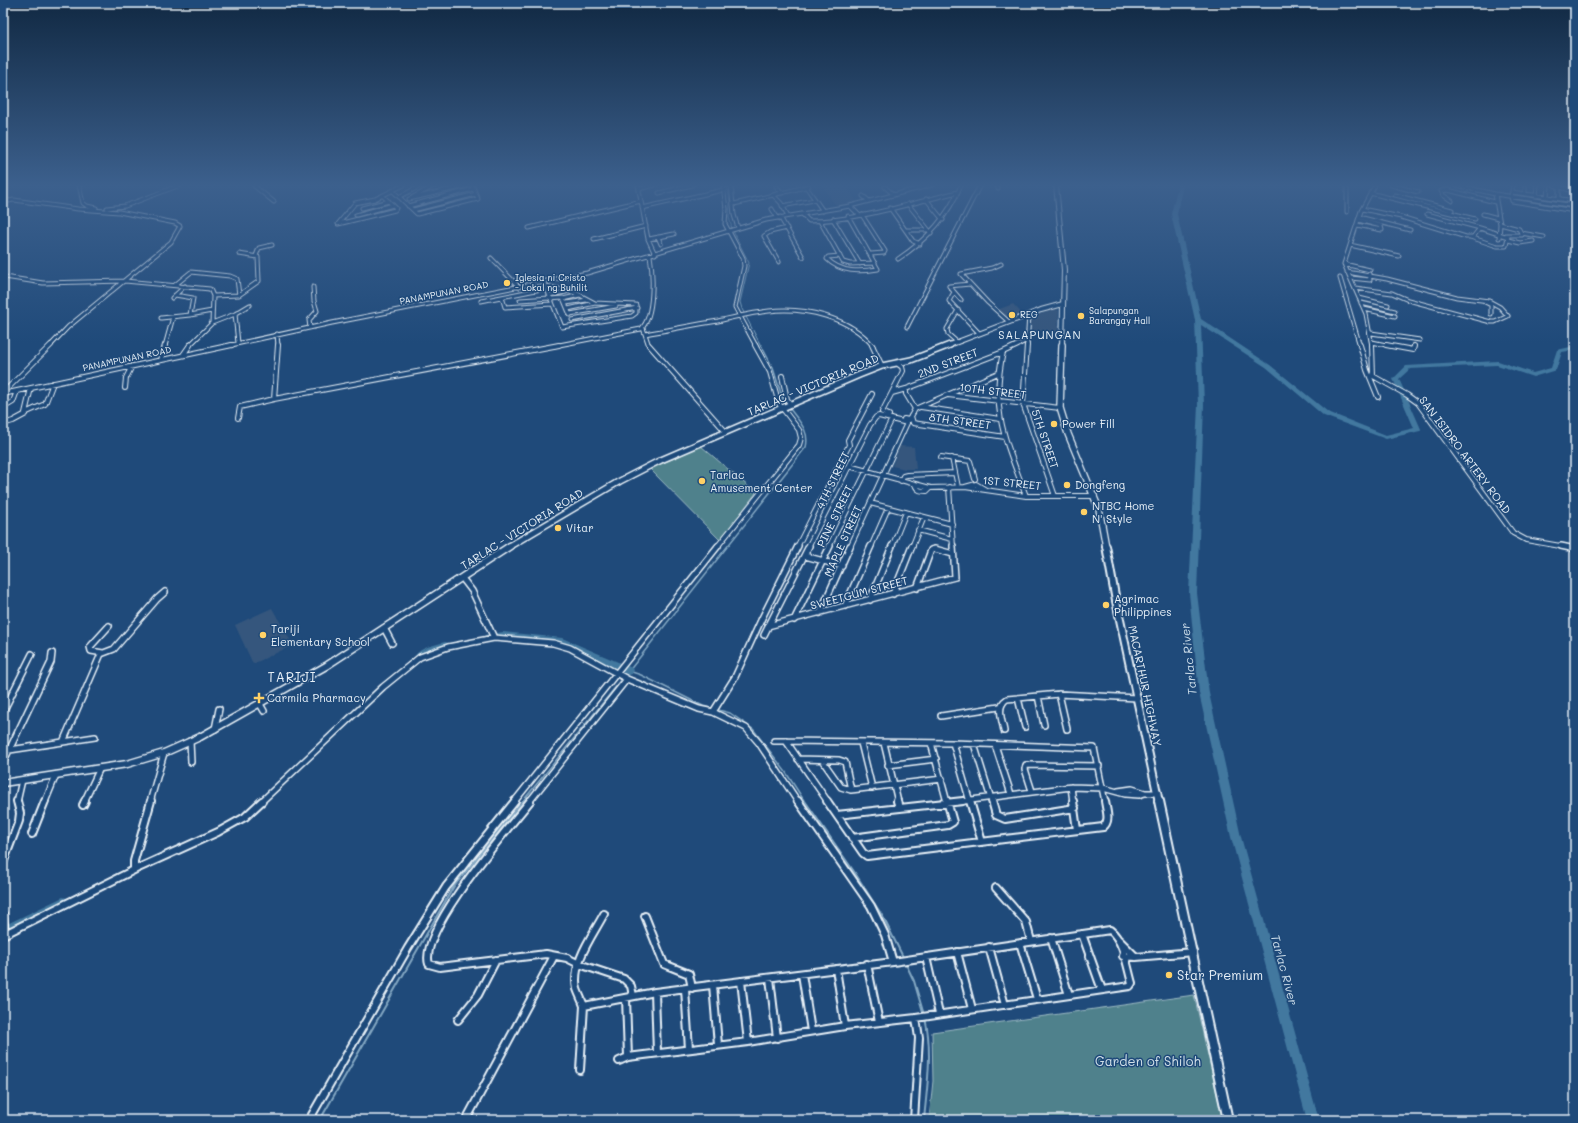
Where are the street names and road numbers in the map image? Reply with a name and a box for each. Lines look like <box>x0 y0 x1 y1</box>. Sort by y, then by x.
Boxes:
street label: PANAMPUNAN ROAD <box>399 278 489 307</box>
street label: PANAMPUNAN ROAD <box>82 344 172 373</box>
street label: 2ND STREET <box>916 344 980 381</box>
street label: TARLAC - VICTORIA ROAD <box>745 350 881 419</box>
street label: 10TH STREET <box>959 379 1027 402</box>
street label: SAN ISIDRO ARTERY ROAD <box>1416 393 1515 517</box>
street label: 5TH STREET <box>1028 407 1063 471</box>
street label: 8TH STREET <box>928 409 992 432</box>
street label: 4TH STREET <box>812 449 853 511</box>
street label: 1ST STREET <box>982 472 1042 493</box>
street label: PINE STREET <box>813 482 856 549</box>
street label: TARLAC - VICTORIA ROAD <box>458 485 586 572</box>
street label: MAPLE STREET <box>820 503 865 579</box>
street label: SWEETGUM STREET <box>808 572 909 613</box>
street label: MACARTHUR HIGHWAY <box>1125 624 1166 748</box>

